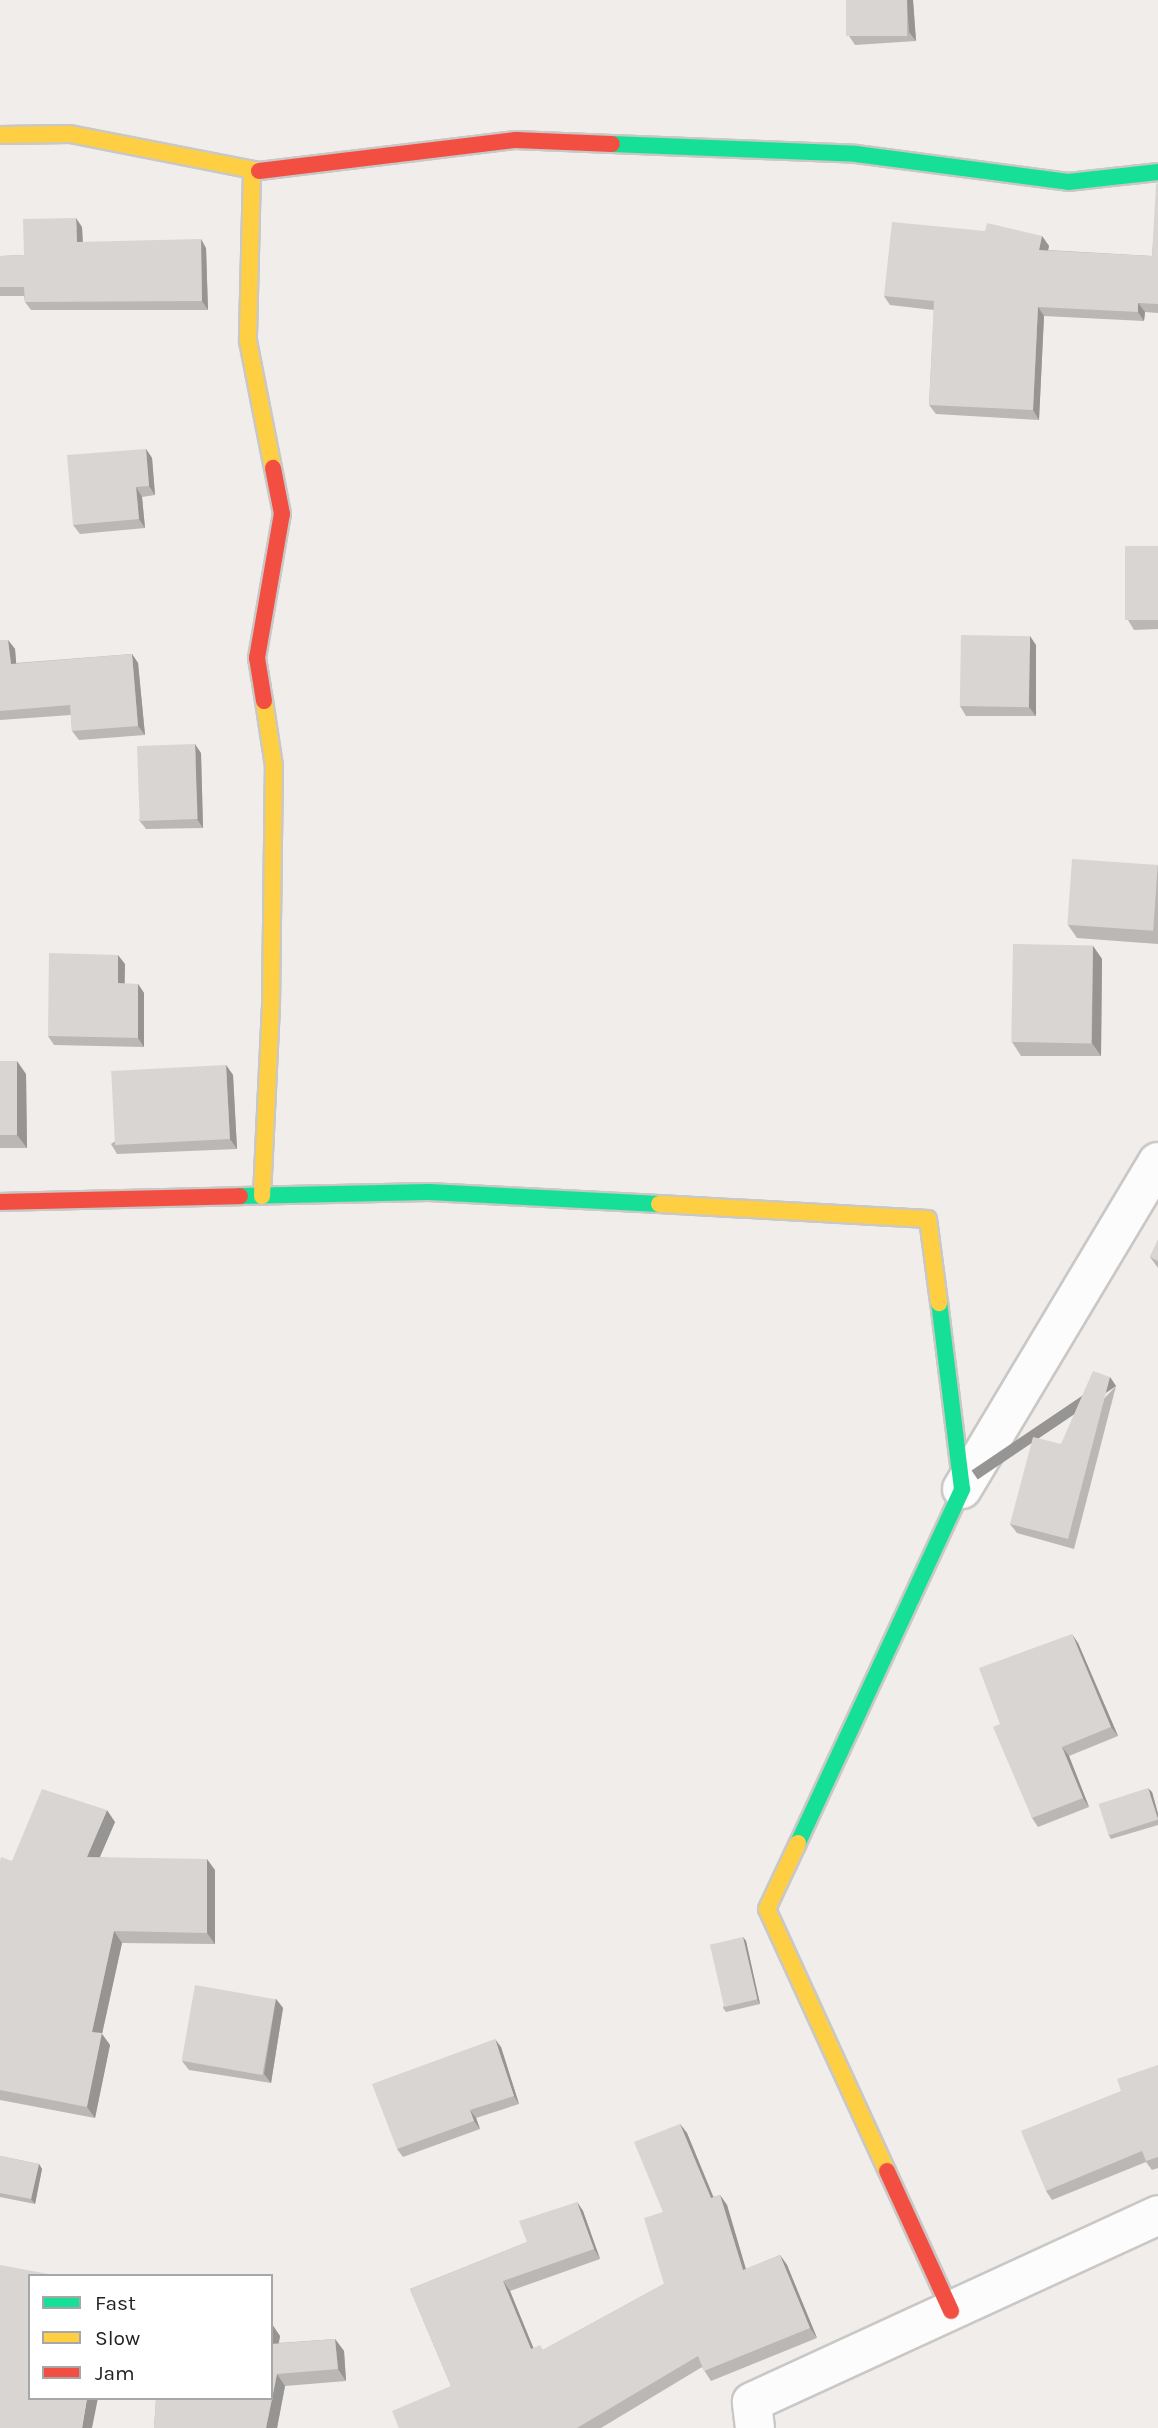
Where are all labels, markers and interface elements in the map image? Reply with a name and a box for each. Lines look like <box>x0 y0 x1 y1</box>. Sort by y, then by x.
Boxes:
legend <box>28 2274 273 2400</box>
text: Fast <box>95 2291 136 2315</box>
text: Slow <box>95 2326 140 2350</box>
text: Jam <box>95 2361 135 2385</box>

